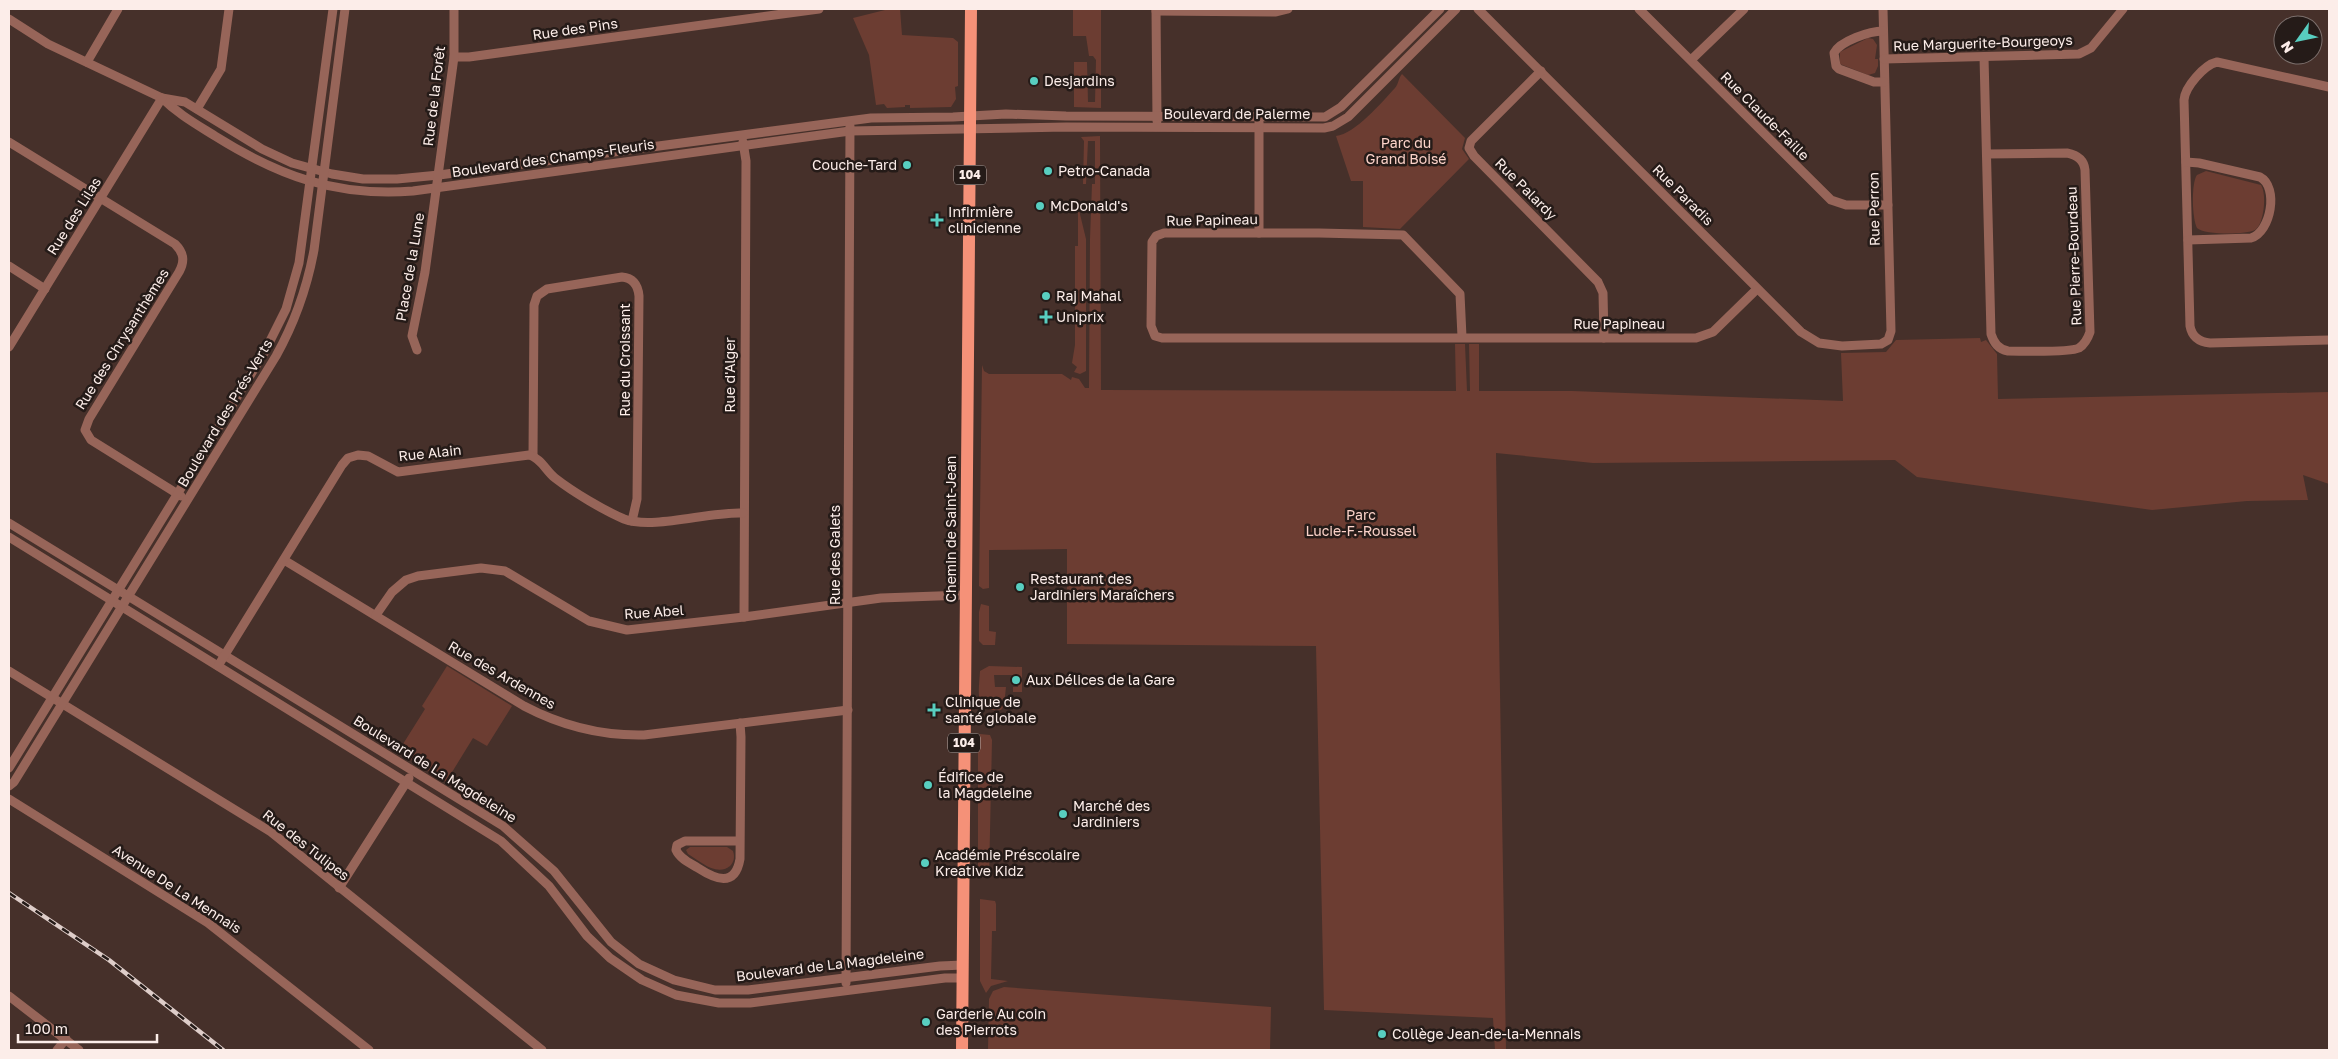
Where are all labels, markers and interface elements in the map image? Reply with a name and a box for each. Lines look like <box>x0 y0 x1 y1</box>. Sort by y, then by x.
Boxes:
street label: Rue des Pins <box>531 14 619 43</box>
north arrow <box>2273 15 2323 65</box>
street label: Rue Marguerite-Bourgeoys <box>1893 31 2073 54</box>
text: N <box>2277 38 2297 56</box>
street label: Rue de la Forêt <box>419 45 448 147</box>
street label: Rue Claude-Faille <box>1717 68 1813 164</box>
place label: Desjardins <box>1044 72 1115 89</box>
marker: Desjardins <box>1028 75 1040 87</box>
street label: Boulevard de Palerme <box>1164 105 1310 122</box>
park label: Parc du Grand Boisé <box>1366 134 1446 167</box>
street label: Boulevard des Champs-Fleuris <box>450 135 655 180</box>
street label: Rue Palardy <box>1492 154 1561 223</box>
place label: Couche-Tard <box>812 156 897 173</box>
marker: Couche-Tard <box>901 159 913 171</box>
street label: Rue Paradis <box>1649 161 1717 229</box>
place label: Petro-Canada <box>1058 162 1150 179</box>
marker: Petro-Canada <box>1042 165 1054 177</box>
road number: 104 <box>954 166 986 184</box>
street label: Rue Perron <box>1864 172 1883 246</box>
street label: Rue des Lilas <box>43 174 104 258</box>
street label: Rue Pierre-Bourdeau <box>2063 186 2084 326</box>
place label: McDonald's <box>1050 197 1128 214</box>
marker: McDonald's <box>1034 200 1046 212</box>
place label: Infirmière clinicienne <box>948 203 1021 236</box>
street label: Rue Papineau <box>1166 210 1258 229</box>
street label: Place de la Lune <box>392 211 427 322</box>
marker: Infirmière clinicienne <box>930 213 944 227</box>
street label: Rue des Chrysanthèmes <box>71 265 172 412</box>
place label: Raj Mahal <box>1056 287 1122 304</box>
marker: Raj Mahal <box>1040 290 1052 302</box>
street label: Rue du Croissant <box>616 303 633 417</box>
place label: Uniprix <box>1056 308 1104 325</box>
marker: Uniprix <box>1040 311 1052 323</box>
street label: Rue Papineau <box>1573 315 1665 332</box>
street label: Boulevard des Prés-Verts <box>174 336 276 490</box>
street label: Rue d'Alger <box>721 337 738 413</box>
street label: Rue Alain <box>398 441 462 464</box>
street label: Chemin de Saint-Jean <box>942 456 959 602</box>
street label: Rue des Galets <box>826 505 843 605</box>
park label: Parc Lucie-F.-Roussel <box>1306 506 1416 539</box>
place label: Restaurant des Jardiniers Maraîchers <box>1030 570 1174 603</box>
marker: Restaurant des Jardiniers Maraîchers <box>1014 581 1026 593</box>
street label: Rue Abel <box>623 601 684 622</box>
street label: Rue des Ardennes <box>446 637 559 712</box>
place label: Aux Délices de la Gare <box>1026 671 1175 688</box>
marker: Aux Délices de la Gare <box>1010 674 1022 686</box>
place label: Clinique de santé globale <box>945 693 1036 726</box>
marker: Clinique de santé globale <box>927 703 941 717</box>
street label: Boulevard de La Magdeleine <box>351 711 520 826</box>
road number: 104 <box>948 734 980 752</box>
place label: Édifice de la Magdeleine <box>938 768 1032 801</box>
marker: Édifice de la Magdeleine <box>922 779 934 791</box>
place label: Marché des Jardiniers <box>1073 797 1150 830</box>
street label: Rue des Tulipes <box>260 806 353 884</box>
marker: Marché des Jardiniers <box>1057 808 1069 820</box>
street label: Avenue De La Mennais <box>110 841 245 937</box>
place label: Académie Préscolaire Kreative Kidz <box>935 846 1080 879</box>
marker: Académie Préscolaire Kreative Kidz <box>919 857 931 869</box>
street label: Boulevard de La Magdeleine <box>735 945 925 984</box>
place label: Garderie Au coin des Pierrots <box>936 1005 1046 1038</box>
scale bar <box>18 1012 156 1044</box>
marker: Garderie Au coin des Pierrots <box>920 1016 932 1028</box>
text: 100 m <box>25 1019 68 1037</box>
place label: Collège Jean-de-la-Mennais <box>1392 1025 1581 1042</box>
marker: Collège Jean-de-la-Mennais <box>1376 1028 1388 1040</box>

